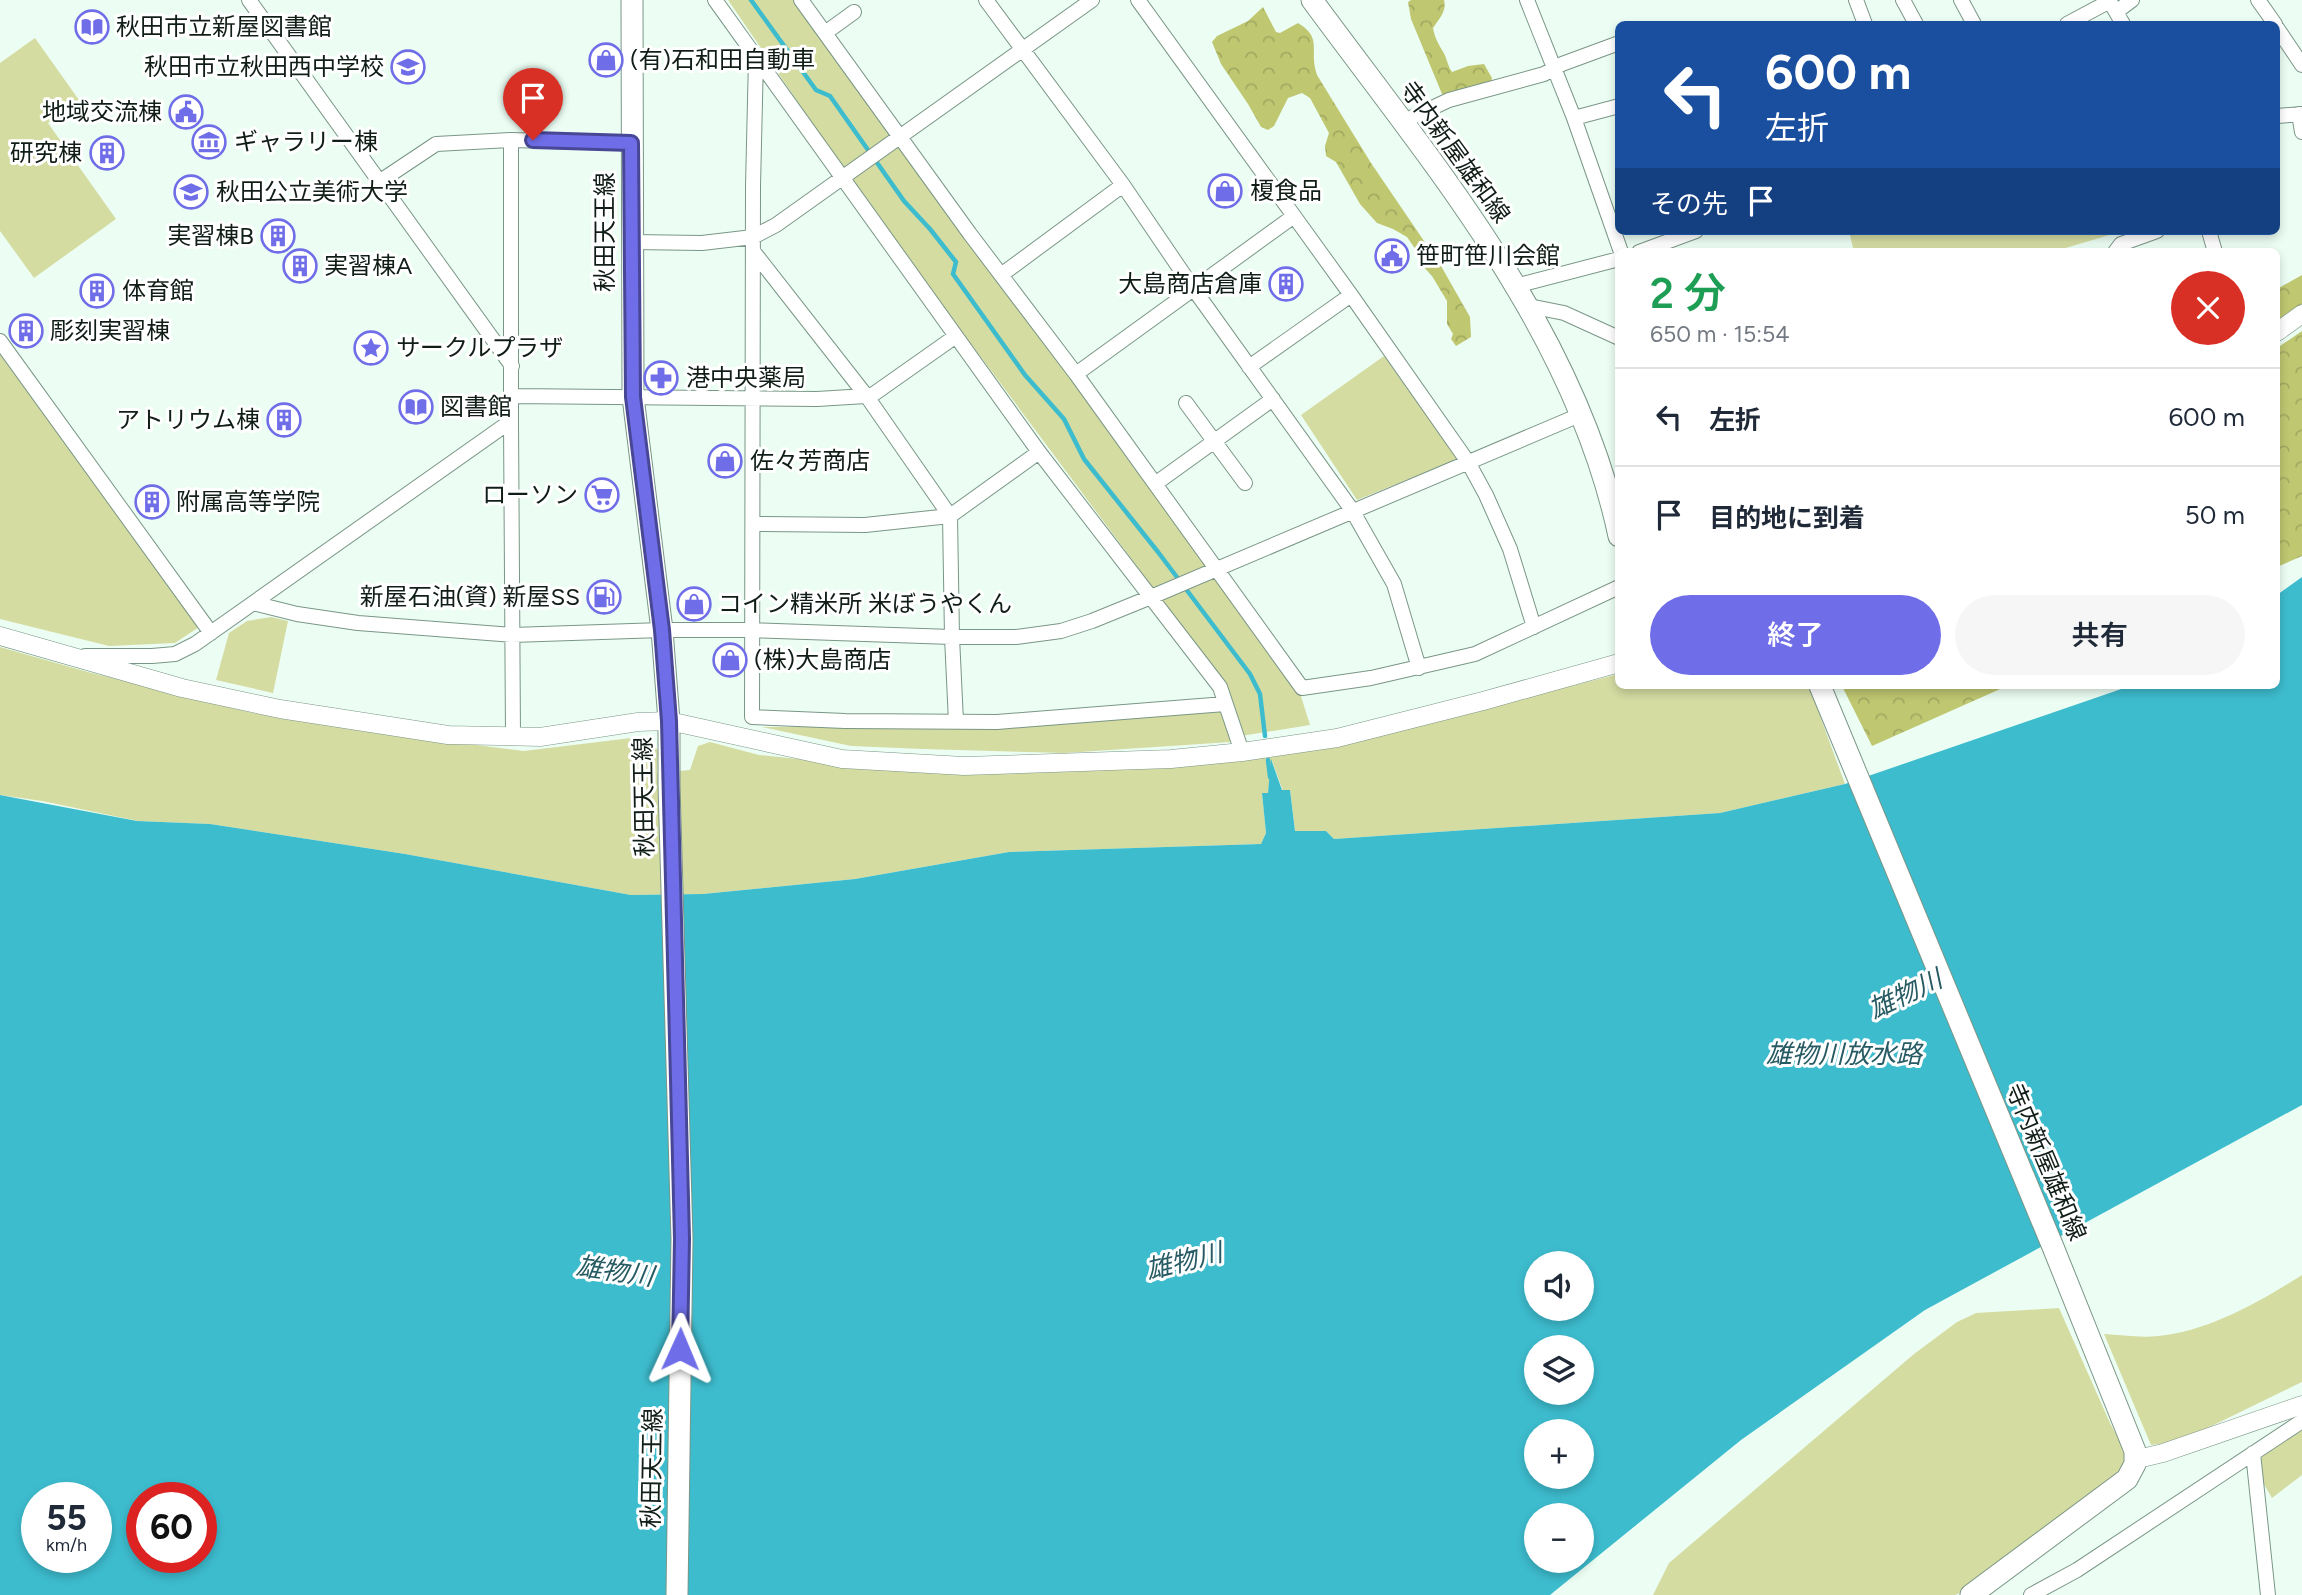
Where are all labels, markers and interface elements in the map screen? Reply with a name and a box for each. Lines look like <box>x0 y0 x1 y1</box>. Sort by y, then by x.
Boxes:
library icon: 秋田市立新屋図書館 <box>73 8 111 46</box>
place label: 秋田市立新屋図書館 <box>116 12 332 41</box>
shop icon: (有)石和田自動車 <box>587 41 625 79</box>
text: 600 m <box>1765 42 1911 101</box>
place label: (有)石和田自動車 <box>630 45 815 74</box>
school or university icon: 秋田市立秋田西中学校 <box>389 48 427 86</box>
icon: left <box>1650 49 1741 140</box>
place label: 秋田市立秋田西中学校 <box>144 52 384 81</box>
pin <box>503 68 563 140</box>
street label: 寺内新屋雄和線 <box>1394 75 1517 228</box>
icon: arrive <box>514 79 552 117</box>
public building icon: 地域交流棟 <box>167 93 205 131</box>
place label: 地域交流棟 <box>42 97 162 126</box>
text: 左折 <box>1765 109 1829 147</box>
museum icon: ギャラリー棟 <box>190 123 228 161</box>
place label: ギャラリー棟 <box>234 127 378 156</box>
building icon: 研究棟 <box>88 134 126 172</box>
place label: 研究棟 <box>10 138 82 167</box>
street label: 秋田天王線 <box>590 172 619 292</box>
shop icon: 榎食品 <box>1206 172 1244 210</box>
school or university icon: 秋田公立美術大学 <box>172 173 210 211</box>
place label: 榎食品 <box>1250 176 1322 205</box>
place label: 秋田公立美術大学 <box>216 177 408 206</box>
icon: arrive <box>1742 182 1780 220</box>
text: その先 <box>1650 188 1728 220</box>
building icon: 実習棟B <box>259 217 297 255</box>
place label: 実習棟B <box>167 221 254 250</box>
public building icon: 笹町笹川会館 <box>1373 237 1411 275</box>
place label: 笹町笹川会館 <box>1416 241 1560 270</box>
building icon: 実習棟A <box>281 247 319 285</box>
place label: 実習棟A <box>324 251 413 280</box>
building icon: 大島商店倉庫 <box>1267 265 1305 303</box>
text: 2 分 <box>1650 268 1726 319</box>
place label: 大島商店倉庫 <box>1118 269 1262 298</box>
button: close <box>2171 271 2245 345</box>
building icon: 体育館 <box>78 272 116 310</box>
place label: 体育館 <box>122 276 194 305</box>
building icon: 彫刻実習棟 <box>7 312 45 350</box>
place label: 彫刻実習棟 <box>50 316 170 345</box>
text: 650 m · 15:54 <box>1650 320 1790 348</box>
place icon: サークルプラザ <box>352 329 390 367</box>
place label: サークルプラザ <box>396 333 563 362</box>
pharmacy icon: 港中央薬局 <box>642 359 680 397</box>
place label: 港中央薬局 <box>686 363 806 392</box>
library icon: 図書館 <box>397 388 435 426</box>
place label: 図書館 <box>440 392 512 421</box>
icon: left <box>1650 398 1688 436</box>
building icon: アトリウム棟 <box>265 401 303 439</box>
text: 600 m <box>2168 401 2245 433</box>
text: 左折 <box>1709 404 1761 436</box>
place label: アトリウム棟 <box>116 405 260 434</box>
shop icon: 佐々芳商店 <box>706 442 744 480</box>
place label: 佐々芳商店 <box>750 446 870 475</box>
supermarket icon: ローソン <box>583 476 621 514</box>
place label: ローソン <box>482 480 578 509</box>
building icon: 附属高等学院 <box>133 483 171 521</box>
place label: 附属高等学院 <box>176 487 320 516</box>
icon: arrive <box>1650 496 1688 534</box>
text: 50 m <box>2185 499 2245 531</box>
text: 目的地に到着 <box>1709 502 1865 534</box>
fuel station icon: 新屋石油(資) 新屋SS <box>585 578 623 616</box>
place label: 新屋石油(資) 新屋SS <box>360 582 580 611</box>
shop icon: コイン精米所 米ぼうやくん <box>675 585 713 623</box>
place label: コイン精米所 米ぼうやくん <box>718 589 1012 618</box>
button: 終了 <box>1650 595 1941 675</box>
button: 共有 <box>1955 595 2245 675</box>
shop icon: (株)大島商店 <box>711 641 749 679</box>
place label: (株)大島商店 <box>754 645 891 674</box>
street label: 秋田天王線 <box>628 737 659 857</box>
water label: 雄物川 <box>1863 961 1950 1025</box>
water label: 雄物川放水路 <box>1766 1038 1924 1070</box>
street label: 寺内新屋雄和線 <box>2000 1079 2093 1245</box>
water label: 雄物川 <box>1142 1235 1229 1286</box>
water label: 雄物川 <box>574 1250 659 1293</box>
map controls <box>1524 1251 1594 1573</box>
button: sound <box>1524 1251 1594 1321</box>
position arrow <box>643 1312 717 1386</box>
button: layers <box>1524 1335 1594 1405</box>
street label: 秋田天王線 <box>636 1408 667 1528</box>
button: + <box>1524 1419 1594 1489</box>
speed limit sign: 60 <box>126 1482 217 1573</box>
text: 55 <box>46 1497 87 1539</box>
button: − <box>1524 1503 1594 1573</box>
text: km/h <box>46 1534 87 1556</box>

